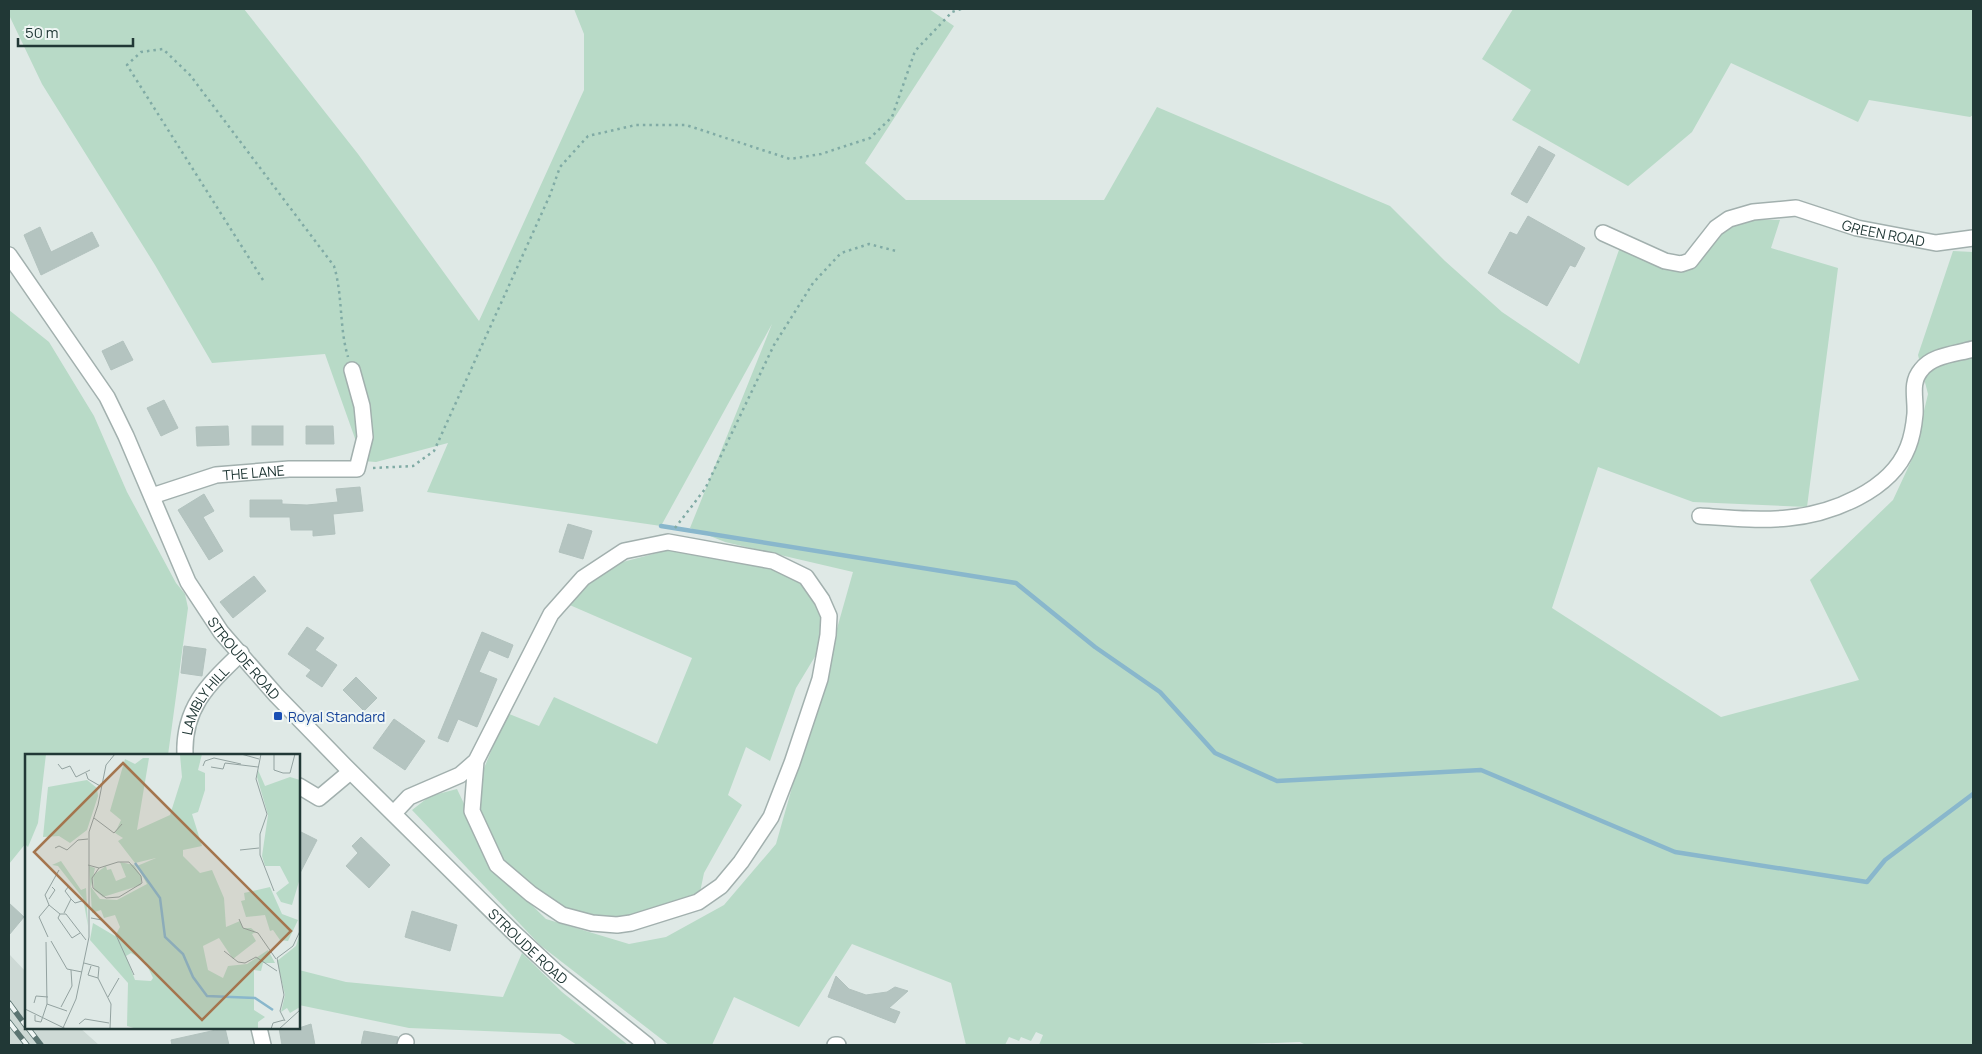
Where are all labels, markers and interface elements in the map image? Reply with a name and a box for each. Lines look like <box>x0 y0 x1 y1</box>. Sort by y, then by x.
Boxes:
scale bar <box>18 15 132 47</box>
text: 50 m <box>25 22 59 43</box>
street label: GREEN ROAD <box>1840 214 1927 250</box>
street label: THE LANE <box>222 460 285 484</box>
street label: STROUDE ROAD <box>204 613 285 703</box>
street label: LAMBLY HILL <box>177 661 232 736</box>
place label: Royal Standard <box>288 707 385 726</box>
marker: Royal Standard <box>272 710 284 722</box>
inset map <box>25 754 300 1029</box>
street label: STROUDE ROAD <box>484 904 572 988</box>

